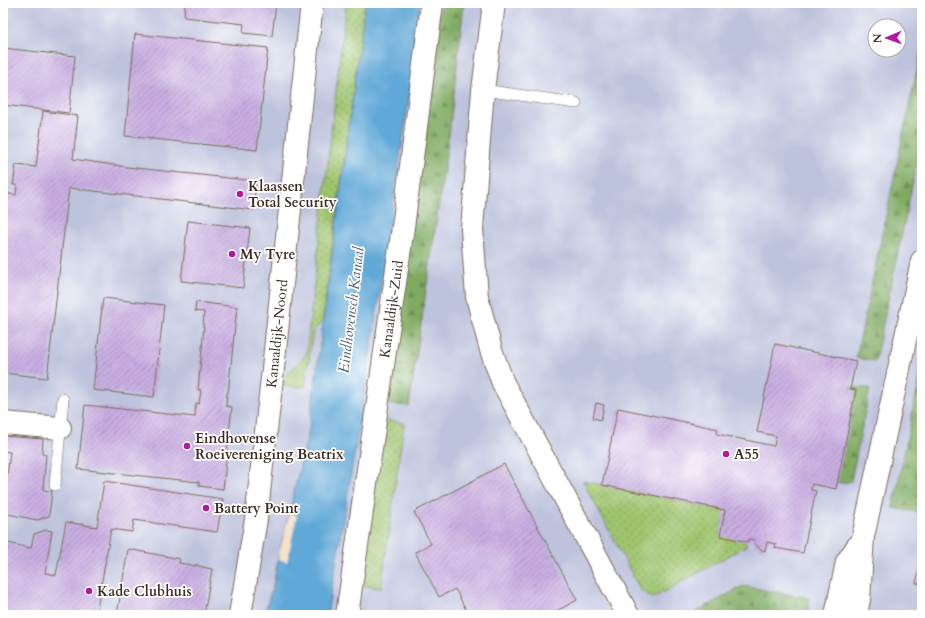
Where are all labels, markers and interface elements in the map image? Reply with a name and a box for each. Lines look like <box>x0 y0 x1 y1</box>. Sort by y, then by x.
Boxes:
north arrow <box>867 18 907 58</box>
text: N <box>870 33 885 43</box>
place label: Klaassen Total Security <box>248 177 337 212</box>
marker: Klaassen Total Security <box>235 189 245 199</box>
place label: My Tyre <box>240 245 295 264</box>
water label: Eindhovensch Kanaal <box>333 245 369 374</box>
marker: My Tyre <box>227 249 237 259</box>
street label: Kanaaldijk-Zuid <box>375 259 408 359</box>
street label: Kanaaldijk-Noord <box>261 278 292 389</box>
place label: Eindhovense Roeivereniging Beatrix <box>195 429 344 464</box>
marker: Eindhovense Roeivereniging Beatrix <box>182 441 192 451</box>
place label: A55 <box>734 445 759 464</box>
marker: A55 <box>721 449 731 459</box>
place label: Battery Point <box>214 499 299 518</box>
marker: Battery Point <box>201 503 211 513</box>
place label: Kade Clubhuis <box>97 582 192 601</box>
marker: Kade Clubhuis <box>84 586 94 596</box>

